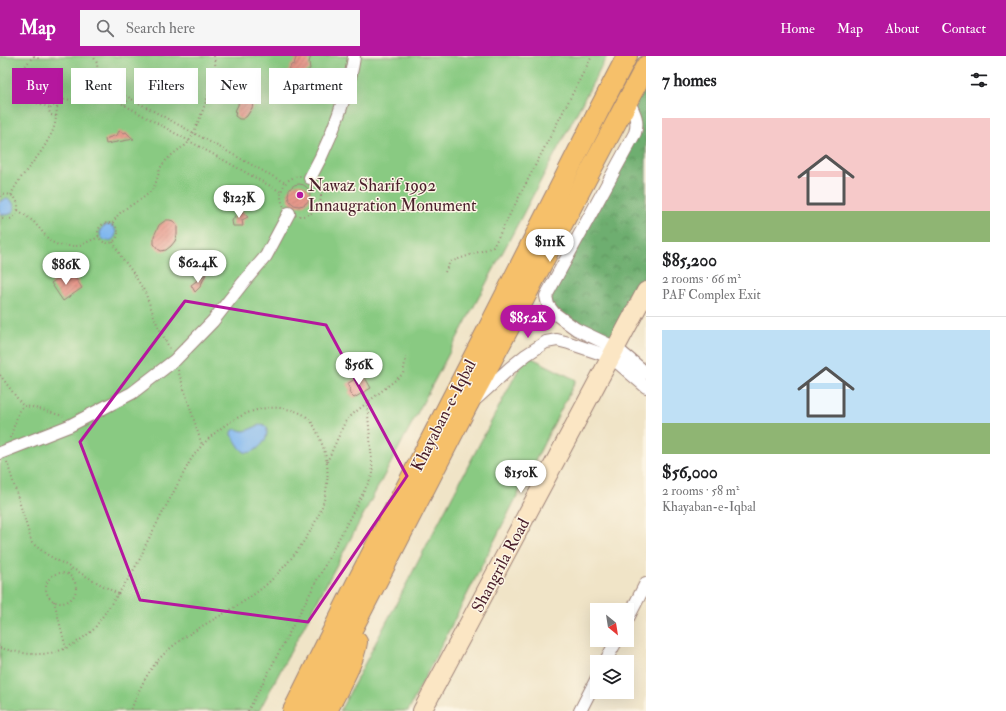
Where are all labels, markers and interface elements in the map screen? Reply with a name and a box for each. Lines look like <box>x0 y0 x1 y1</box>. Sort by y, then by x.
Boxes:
search box <box>80 10 360 46</box>
text: Map <box>20 16 56 40</box>
icon: search <box>94 17 116 39</box>
text: Search here <box>126 19 195 38</box>
text: Home <box>780 20 815 37</box>
text: Map <box>837 20 863 37</box>
text: About <box>885 20 919 37</box>
text: Contact <box>941 20 986 37</box>
chip: Buy <box>12 68 63 104</box>
chip: Rent <box>71 68 126 104</box>
chip: Filters <box>134 68 198 104</box>
chip: New <box>206 68 261 104</box>
chip: Apartment <box>269 68 357 104</box>
icon: filters <box>968 69 990 91</box>
text: 7 homes <box>662 70 717 91</box>
icon: home <box>790 144 862 216</box>
place label: Nawaz Sharif 1992 Innaugration Monument <box>308 175 477 216</box>
pin: $123K <box>211 185 267 219</box>
text: $123K <box>223 190 255 206</box>
marker: Nawaz Sharif 1992 Innaugration Monument <box>295 190 305 200</box>
pin: $111K <box>522 229 578 263</box>
text: $111K <box>535 234 565 250</box>
pin: $62.4K <box>165 250 231 284</box>
text: $85,200 <box>662 250 717 271</box>
pin: $86K <box>42 252 90 286</box>
text: $62.4K <box>178 255 218 271</box>
text: $86K <box>51 257 81 273</box>
text: 2 rooms · 66 m² <box>662 271 741 287</box>
text: PAF Complex Exit <box>662 287 761 303</box>
pin: $85.2K <box>495 305 561 339</box>
text: $85.2K <box>509 310 547 326</box>
pin: $56K <box>335 352 383 386</box>
street label: Khayaban-e-Iqbal <box>406 355 482 475</box>
icon: home <box>790 356 862 428</box>
text: $56K <box>345 357 373 373</box>
pin: $150K <box>493 460 549 494</box>
text: $56,000 <box>662 462 718 483</box>
text: $150K <box>504 465 538 481</box>
text: 2 rooms · 58 m² <box>662 483 740 499</box>
text: Khayaban-e-Iqbal <box>662 499 756 515</box>
street label: Shangrila Road <box>467 514 534 616</box>
north arrow <box>590 603 634 647</box>
map controls <box>590 603 634 699</box>
button: layers <box>590 655 634 699</box>

